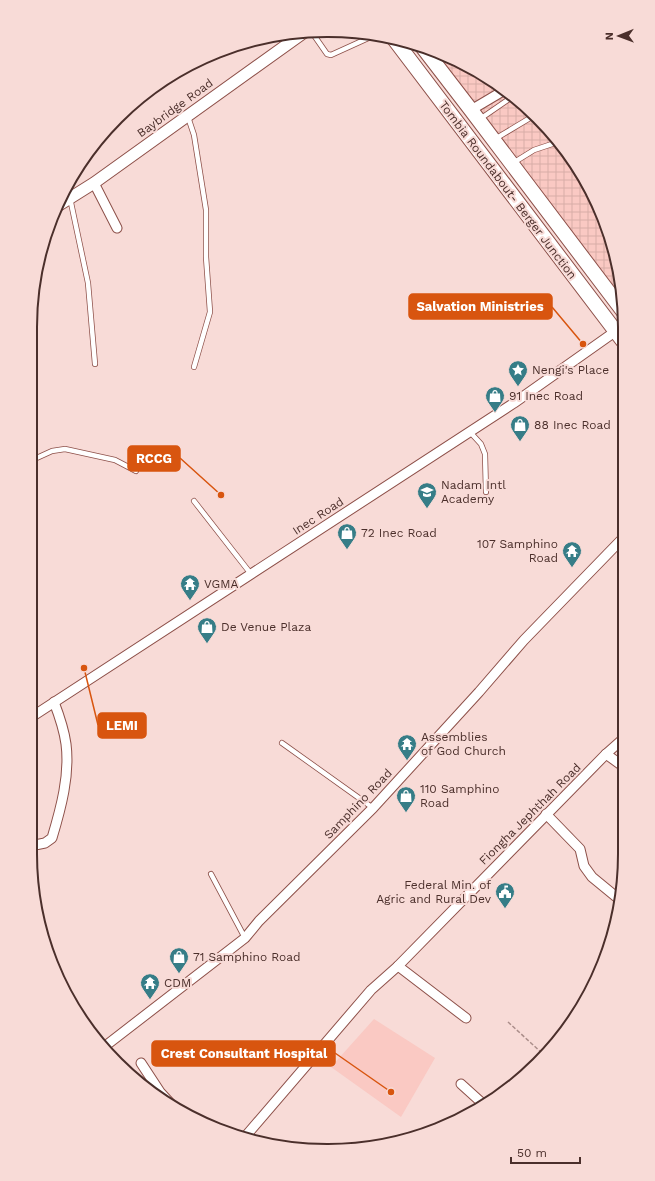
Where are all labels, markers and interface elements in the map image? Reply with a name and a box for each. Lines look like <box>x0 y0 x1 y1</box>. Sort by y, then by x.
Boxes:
north arrow <box>599 16 639 56</box>
text: N <box>603 32 616 40</box>
street label: Baybridge Road <box>134 76 216 140</box>
street label: Tombia Roundabout- Berger Junction <box>436 98 580 282</box>
callout: Salvation Ministries <box>409 294 552 319</box>
text: Salvation Ministries <box>416 299 544 314</box>
place icon: Nengi's Place <box>507 359 529 387</box>
place label: Nengi's Place <box>532 363 609 377</box>
shop icon: 91 Inec Road <box>484 385 506 413</box>
place label: 91 Inec Road <box>509 389 583 403</box>
shop icon: 88 Inec Road <box>509 414 531 442</box>
place label: 88 Inec Road <box>534 418 611 432</box>
callout: RCCG <box>128 446 180 471</box>
text: RCCG <box>136 451 172 466</box>
place label: Nadam Intl Academy <box>441 478 506 506</box>
school or university icon: Nadam Intl Academy <box>416 481 438 509</box>
street label: Inec Road <box>290 494 346 538</box>
shop icon: 72 Inec Road <box>336 522 358 550</box>
place label: 72 Inec Road <box>361 526 437 540</box>
place label: 107 Samphino Road <box>477 537 558 565</box>
temple icon: 107 Samphino Road <box>561 540 583 568</box>
temple icon: VGMA <box>179 573 201 601</box>
place label: VGMA <box>204 577 239 591</box>
shop icon: De Venue Plaza <box>196 616 218 644</box>
place label: De Venue Plaza <box>221 620 311 634</box>
callout: LEMI <box>98 713 146 738</box>
text: LEMI <box>106 718 138 733</box>
place label: Assemblies of God Church <box>421 730 506 758</box>
temple icon: Assemblies of God Church <box>396 733 418 761</box>
street label: Fiongha Jephthah Road <box>476 760 584 868</box>
street label: Samphino Road <box>321 766 395 842</box>
place label: 110 Samphino Road <box>420 782 500 810</box>
shop icon: 110 Samphino Road <box>395 785 417 813</box>
place label: Federal Min. of Agric and Rural Dev <box>376 878 492 906</box>
public building icon: Federal Min. of Agric and Rural Dev <box>494 881 516 909</box>
shop icon: 71 Samphino Road <box>168 946 190 974</box>
place label: 71 Samphino Road <box>193 950 300 964</box>
temple icon: CDM <box>139 972 161 1000</box>
place label: CDM <box>164 976 191 990</box>
callout: Crest Consultant Hospital <box>152 1041 335 1066</box>
text: Crest Consultant Hospital <box>161 1046 328 1061</box>
scale bar <box>511 1139 580 1165</box>
text: 50 m <box>517 1146 547 1160</box>

